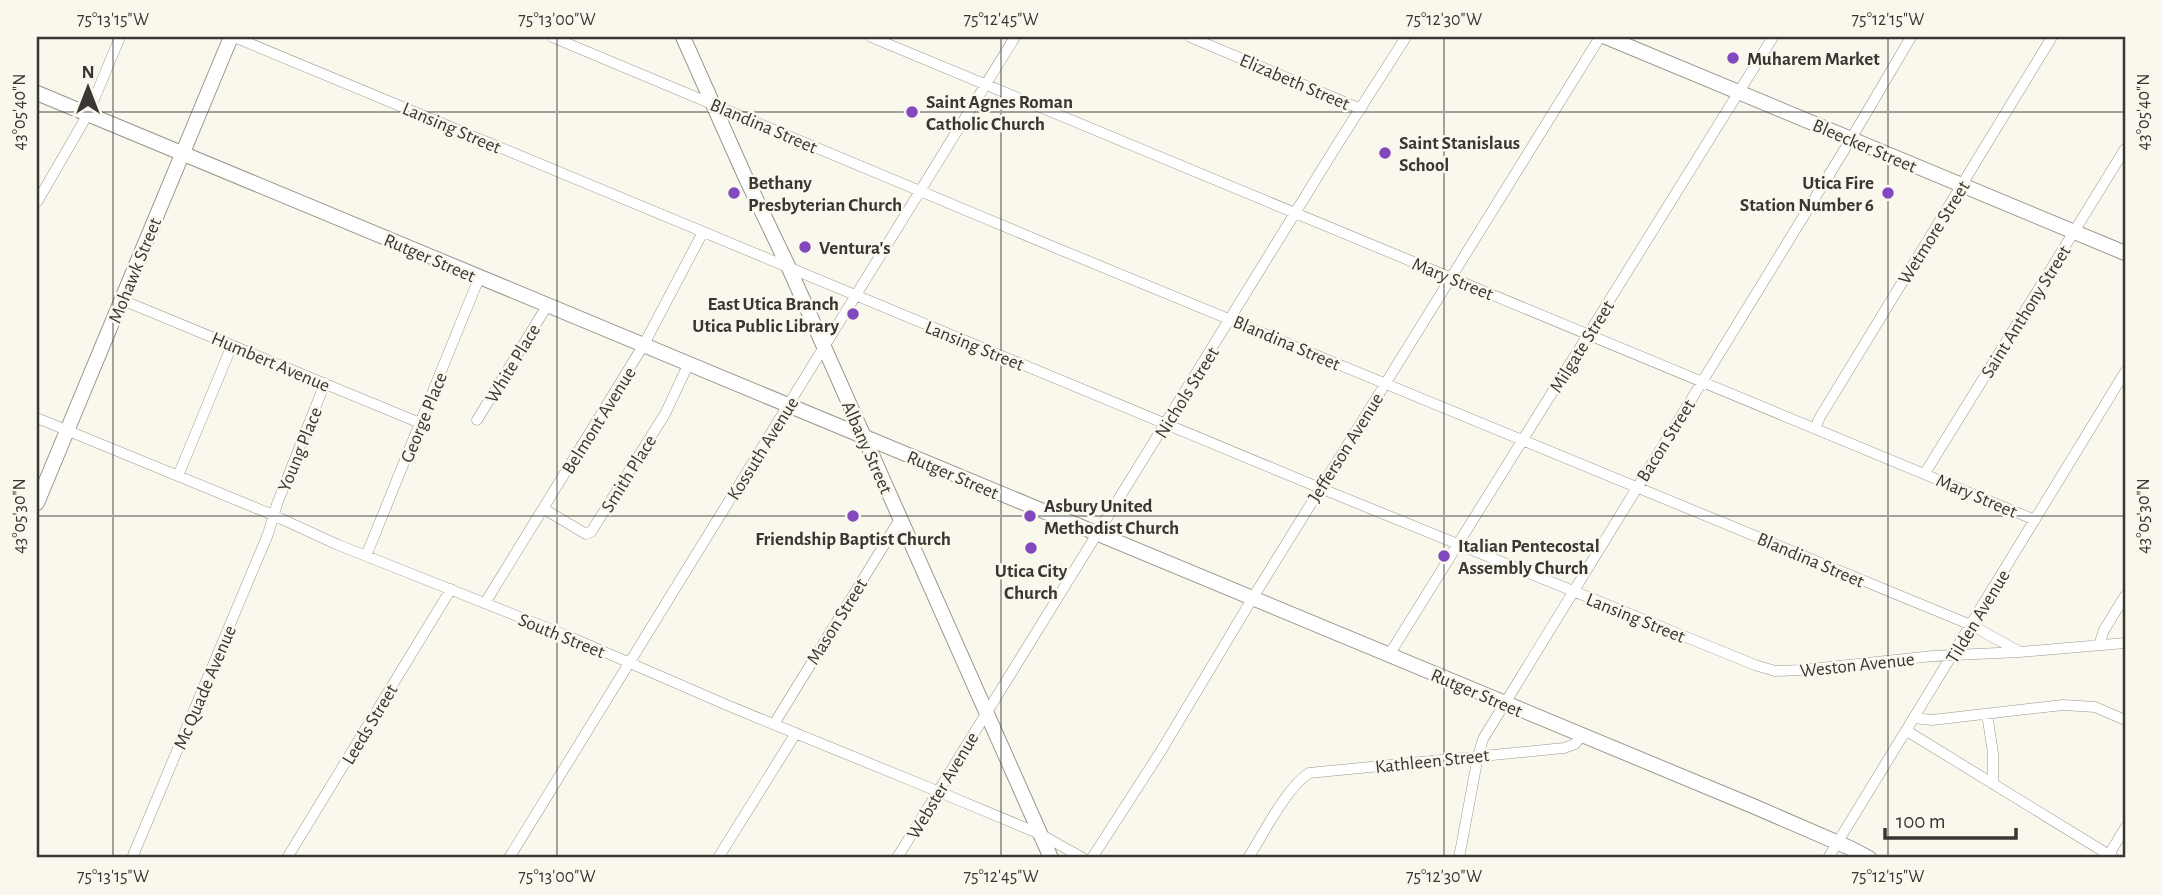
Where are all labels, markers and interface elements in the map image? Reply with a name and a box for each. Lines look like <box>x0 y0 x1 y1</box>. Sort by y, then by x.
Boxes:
text: 75°13'15"W <box>77 11 149 29</box>
text: 75°13'00"W <box>518 11 596 29</box>
text: 75°12'45"W <box>963 11 1039 29</box>
text: 75°12'30"W <box>1406 11 1482 29</box>
text: 75°12'15"W <box>1852 11 1924 29</box>
marker: Muharem Market <box>1725 50 1741 66</box>
place label: Muharem Market <box>1747 50 1880 69</box>
street label: Elizabeth Street <box>1237 51 1352 114</box>
north arrow <box>52 52 122 122</box>
text: N <box>81 63 95 82</box>
text: 43°05'40"N <box>11 74 29 150</box>
text: 43°05'40"N <box>2135 74 2153 150</box>
place label: Saint Agnes Roman Catholic Church <box>926 93 1073 134</box>
street label: Blandina Street <box>707 95 820 157</box>
street label: Lansing Street <box>399 99 503 158</box>
marker: Saint Agnes Roman Catholic Church <box>904 104 920 120</box>
street label: Bleecker Street <box>1810 116 1919 177</box>
place label: Saint Stanislaus School <box>1399 134 1520 175</box>
marker: Saint Stanislaus School <box>1377 145 1393 161</box>
place label: Bethany Presbyterian Church <box>748 174 902 215</box>
place label: Utica Fire Station Number 6 <box>1740 174 1874 215</box>
street label: Wetmore Street <box>1895 178 1974 288</box>
marker: Bethany Presbyterian Church <box>726 185 742 201</box>
marker: Utica Fire Station Number 6 <box>1880 185 1896 201</box>
street label: Mohawk Street <box>106 215 165 326</box>
street label: Rutger Street <box>381 231 478 286</box>
marker: Ventura's <box>797 239 813 255</box>
place label: Ventura's <box>819 239 891 258</box>
street label: Saint Anthony Street <box>1978 242 2075 381</box>
street label: Mary Street <box>1409 255 1496 304</box>
place label: East Utica Branch Utica Public Library <box>692 295 839 336</box>
street label: Milgate Street <box>1547 297 1618 396</box>
marker: East Utica Branch Utica Public Library <box>845 306 861 322</box>
street label: Blandina Street <box>1230 312 1343 374</box>
street label: Lansing Street <box>922 318 1027 375</box>
street label: White Place <box>482 321 544 407</box>
street label: Humbert Avenue <box>208 329 332 396</box>
street label: Nichols Street <box>1152 344 1223 442</box>
street label: Belmont Avenue <box>559 364 640 478</box>
street label: George Place <box>398 370 451 465</box>
street label: Jefferson Avenue <box>1305 390 1387 506</box>
street label: Kossuth Avenue <box>724 394 802 504</box>
street label: Bacon Street <box>1634 396 1699 485</box>
street label: Albany Street <box>838 398 896 497</box>
street label: Young Place <box>275 405 326 494</box>
street label: Smith Place <box>598 432 660 516</box>
street label: Rutger Street <box>904 448 1001 503</box>
street label: Mary Street <box>1933 471 2020 522</box>
text: 43°05'30"N <box>11 478 29 554</box>
text: 43°05'30"N <box>2135 478 2153 554</box>
place label: Asbury United Methodist Church <box>1044 497 1179 538</box>
marker: Friendship Baptist Church <box>845 508 861 524</box>
marker: Asbury United Methodist Church <box>1022 508 1038 524</box>
street label: Blandina Street <box>1754 529 1867 591</box>
place label: Friendship Baptist Church <box>755 530 951 549</box>
place label: Italian Pentecostal Assembly Church <box>1458 537 1600 578</box>
marker: Utica City Church <box>1023 540 1039 556</box>
marker: Italian Pentecostal Assembly Church <box>1436 548 1452 564</box>
place label: Utica City Church <box>995 562 1068 603</box>
street label: Tilden Avenue <box>1943 567 2014 667</box>
street label: Mason Street <box>803 575 871 668</box>
street label: Lansing Street <box>1583 590 1688 647</box>
street label: South Street <box>515 610 607 662</box>
street label: Mc Quade Avenue <box>171 623 240 752</box>
street label: Weston Avenue <box>1799 650 1915 681</box>
street label: Rutger Street <box>1428 666 1525 721</box>
street label: Leeds Street <box>339 681 402 768</box>
street label: Webster Avenue <box>904 729 983 842</box>
street label: Kathleen Street <box>1374 746 1490 777</box>
scale bar <box>1885 797 2017 841</box>
text: 100 m <box>1896 811 1946 832</box>
text: 75°13'15"W <box>77 868 149 886</box>
text: 75°13'00"W <box>518 868 596 886</box>
text: 75°12'45"W <box>963 868 1039 886</box>
text: 75°12'30"W <box>1406 868 1482 886</box>
text: 75°12'15"W <box>1852 868 1924 886</box>

